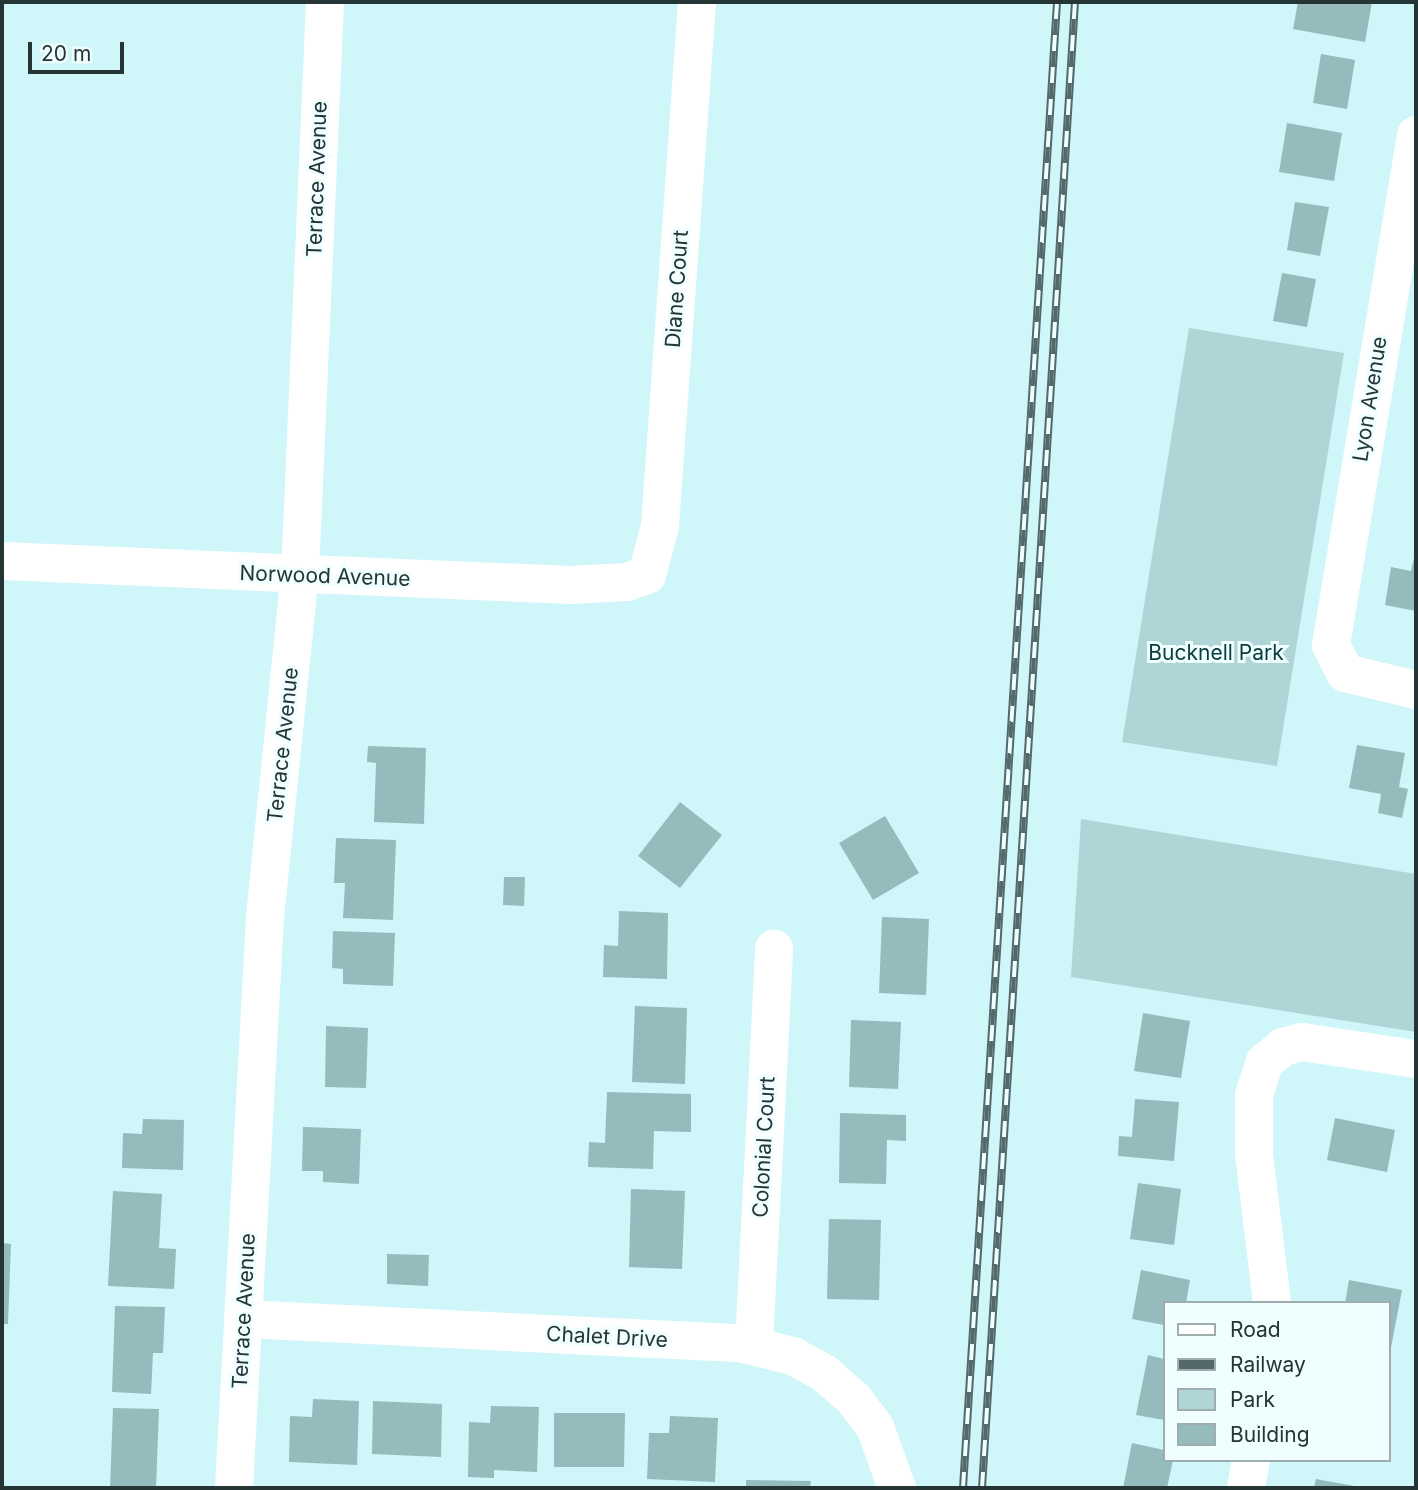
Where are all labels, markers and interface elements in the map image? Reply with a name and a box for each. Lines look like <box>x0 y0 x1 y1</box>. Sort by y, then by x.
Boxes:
scale bar <box>32 28 128 72</box>
text: 20 m <box>41 41 91 66</box>
street label: Terrace Avenue <box>302 101 332 257</box>
street label: Diane Court <box>660 229 694 349</box>
street label: Lyon Avenue <box>1348 335 1392 463</box>
street label: Norwood Avenue <box>239 560 411 592</box>
park label: Bucknell Park <box>1148 640 1284 666</box>
street label: Terrace Avenue <box>262 666 304 824</box>
street label: Colonial Court <box>748 1076 780 1218</box>
street label: Terrace Avenue <box>227 1232 261 1390</box>
legend <box>1162 1301 1390 1462</box>
text: Road <box>1230 1317 1281 1342</box>
street label: Chalet Drive <box>546 1321 668 1353</box>
text: Railway <box>1230 1352 1306 1377</box>
text: Park <box>1230 1387 1275 1412</box>
text: Building <box>1230 1422 1310 1447</box>

